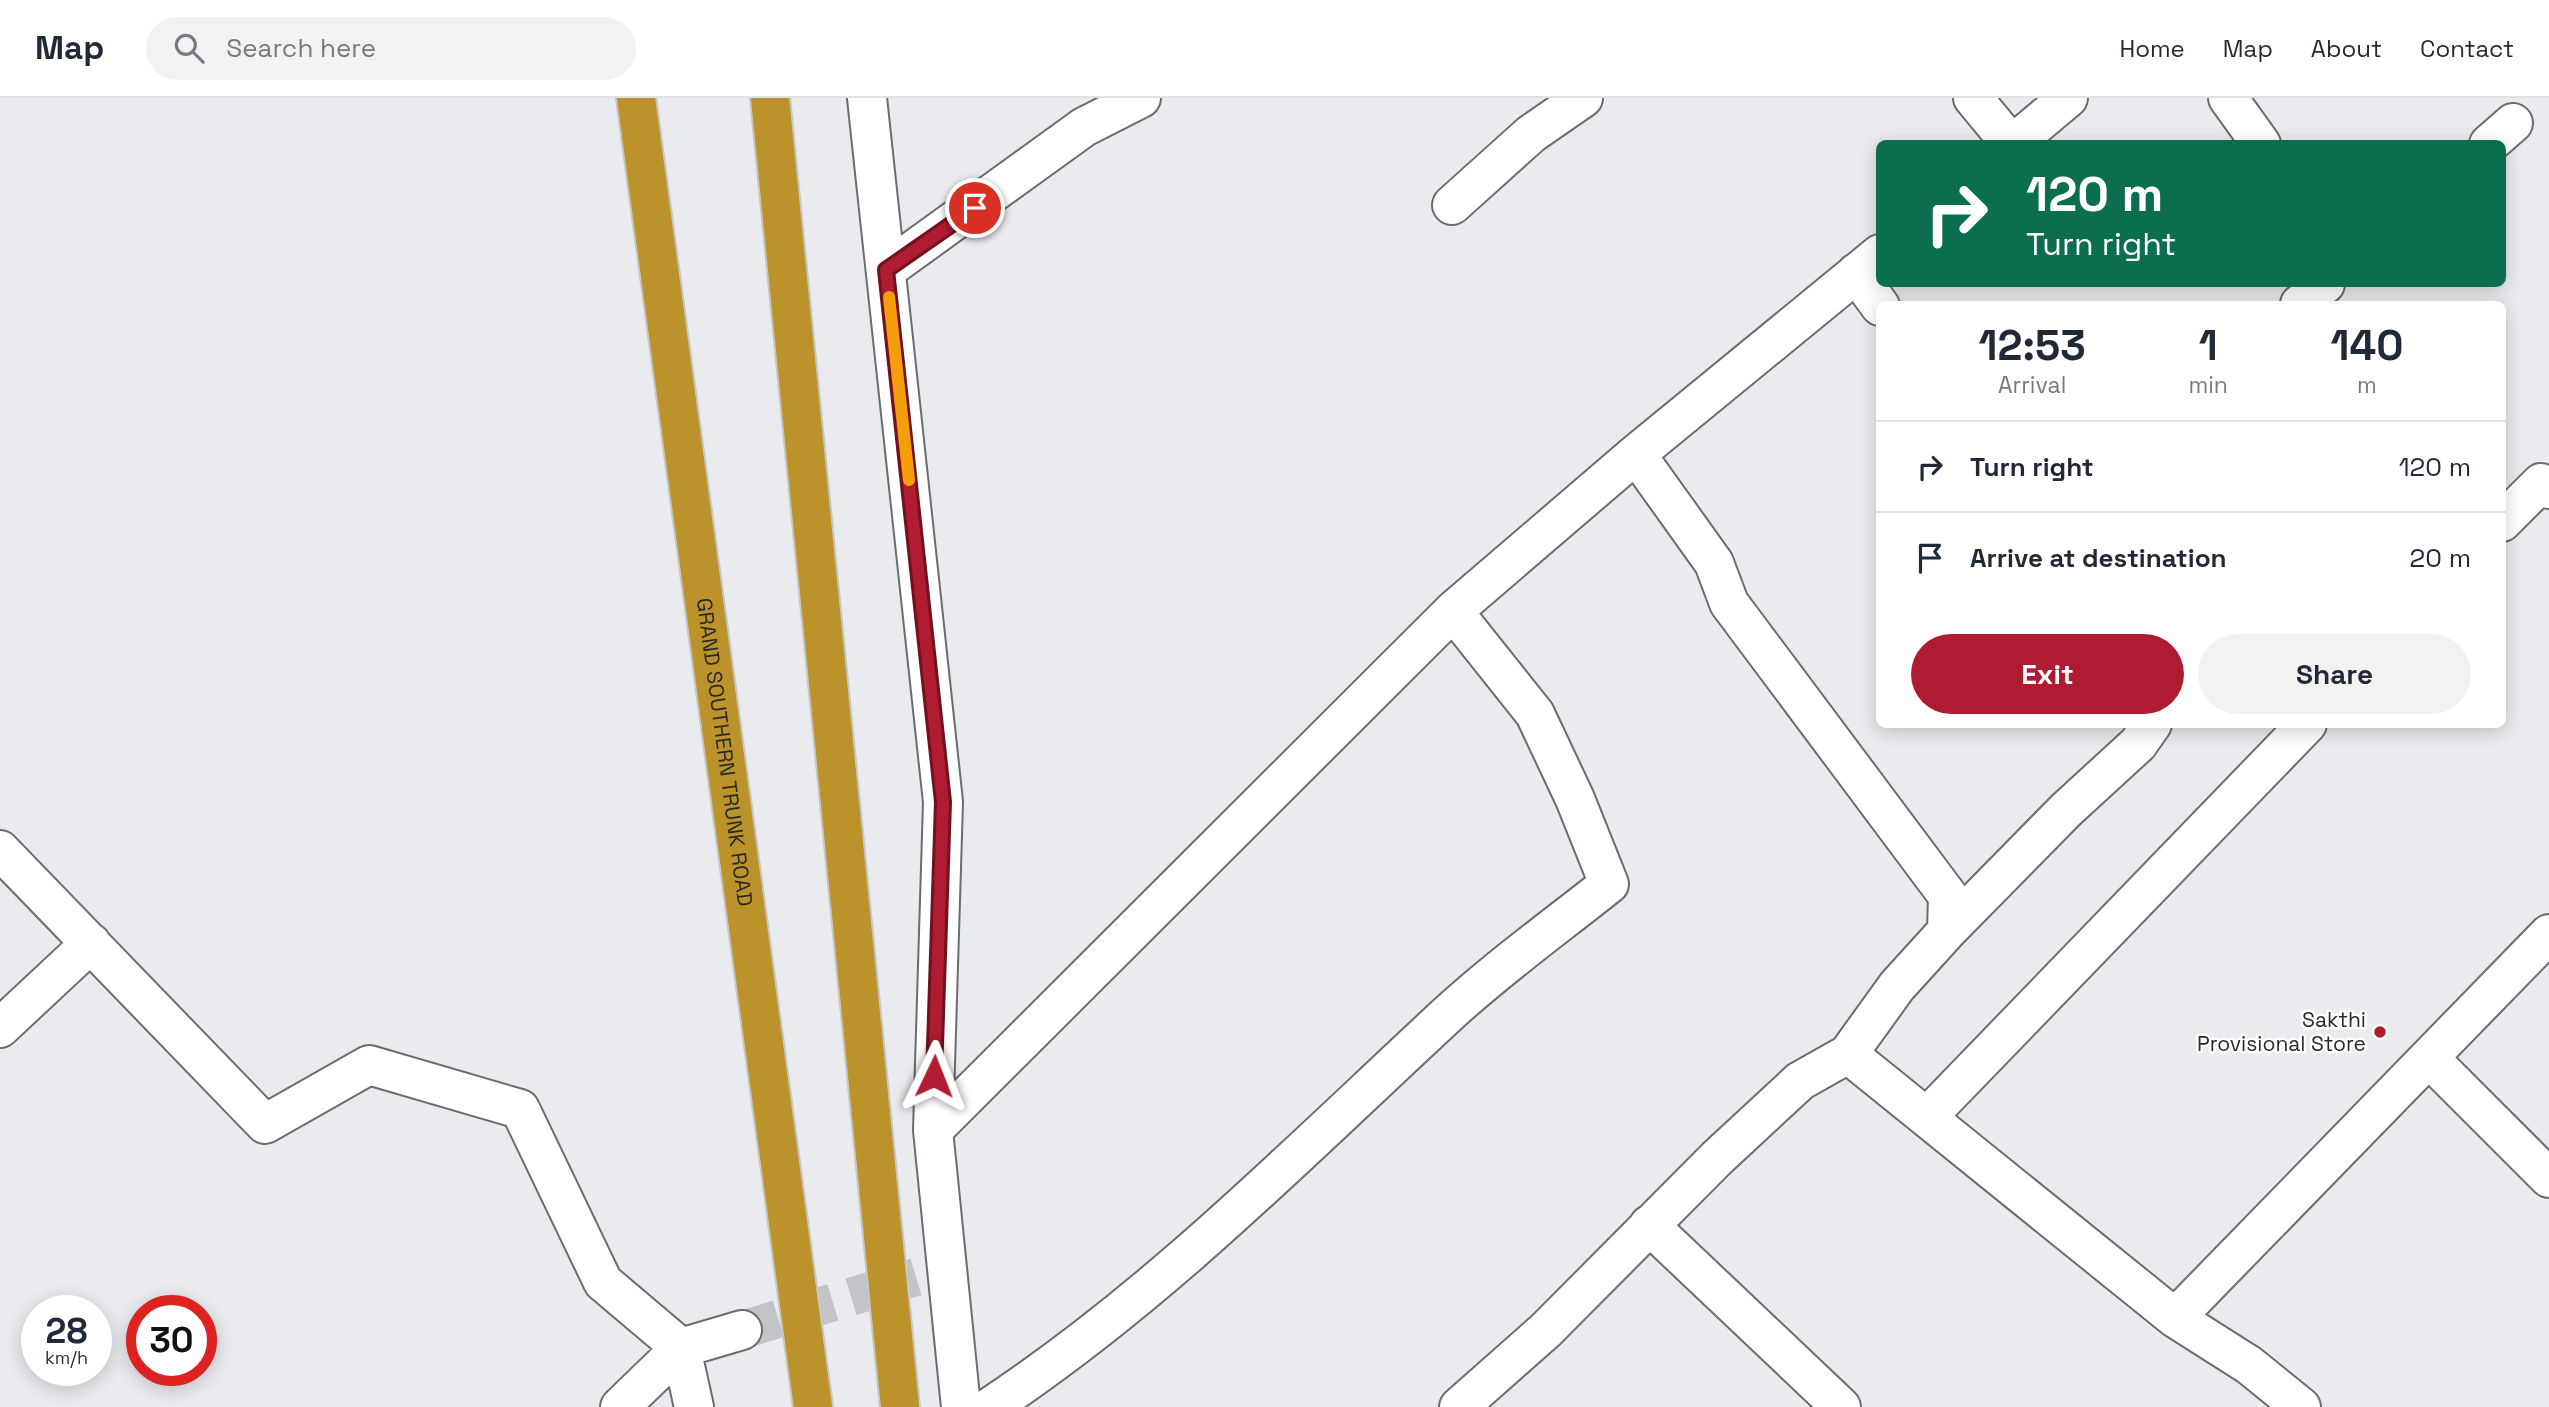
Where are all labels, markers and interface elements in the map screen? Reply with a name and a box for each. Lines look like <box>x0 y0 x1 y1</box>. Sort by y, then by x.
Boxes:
search box <box>146 17 636 80</box>
text: Map <box>35 27 104 69</box>
icon: search <box>170 29 208 67</box>
text: Search here <box>226 31 376 65</box>
text: Home <box>2119 33 2185 64</box>
text: Map <box>2223 33 2273 64</box>
text: About <box>2311 33 2382 64</box>
text: Contact <box>2420 33 2514 64</box>
text: 120 m <box>2026 163 2163 225</box>
icon: right <box>1911 168 2002 259</box>
pin <box>945 178 1005 238</box>
icon: arrive <box>956 189 994 227</box>
text: Turn right <box>2026 224 2176 264</box>
text: 12:53 <box>1979 319 2086 372</box>
text: 1 <box>2199 319 2218 372</box>
text: 140 <box>2330 319 2403 372</box>
text: Arrival <box>1998 370 2066 400</box>
text: min <box>2188 370 2228 400</box>
text: m <box>2357 370 2377 400</box>
icon: right <box>1911 448 1949 486</box>
text: Turn right <box>1970 450 2094 484</box>
text: 120 m <box>2399 450 2471 484</box>
icon: arrive <box>1911 539 1949 577</box>
text: Arrive at destination <box>1970 541 2227 575</box>
text: 20 m <box>2410 541 2471 575</box>
street label: GRAND SOUTHERN TRUNK ROAD <box>691 596 759 908</box>
button: Exit <box>1911 634 2184 714</box>
button: Share <box>2198 634 2471 714</box>
place label: Sakthi Provisional Store <box>2197 1006 2366 1057</box>
marker: Sakthi Provisional Store <box>2372 1024 2388 1040</box>
position arrow <box>897 1039 971 1113</box>
speed limit sign: 30 <box>126 1295 217 1386</box>
text: 28 <box>46 1309 87 1353</box>
text: km/h <box>45 1346 88 1369</box>

